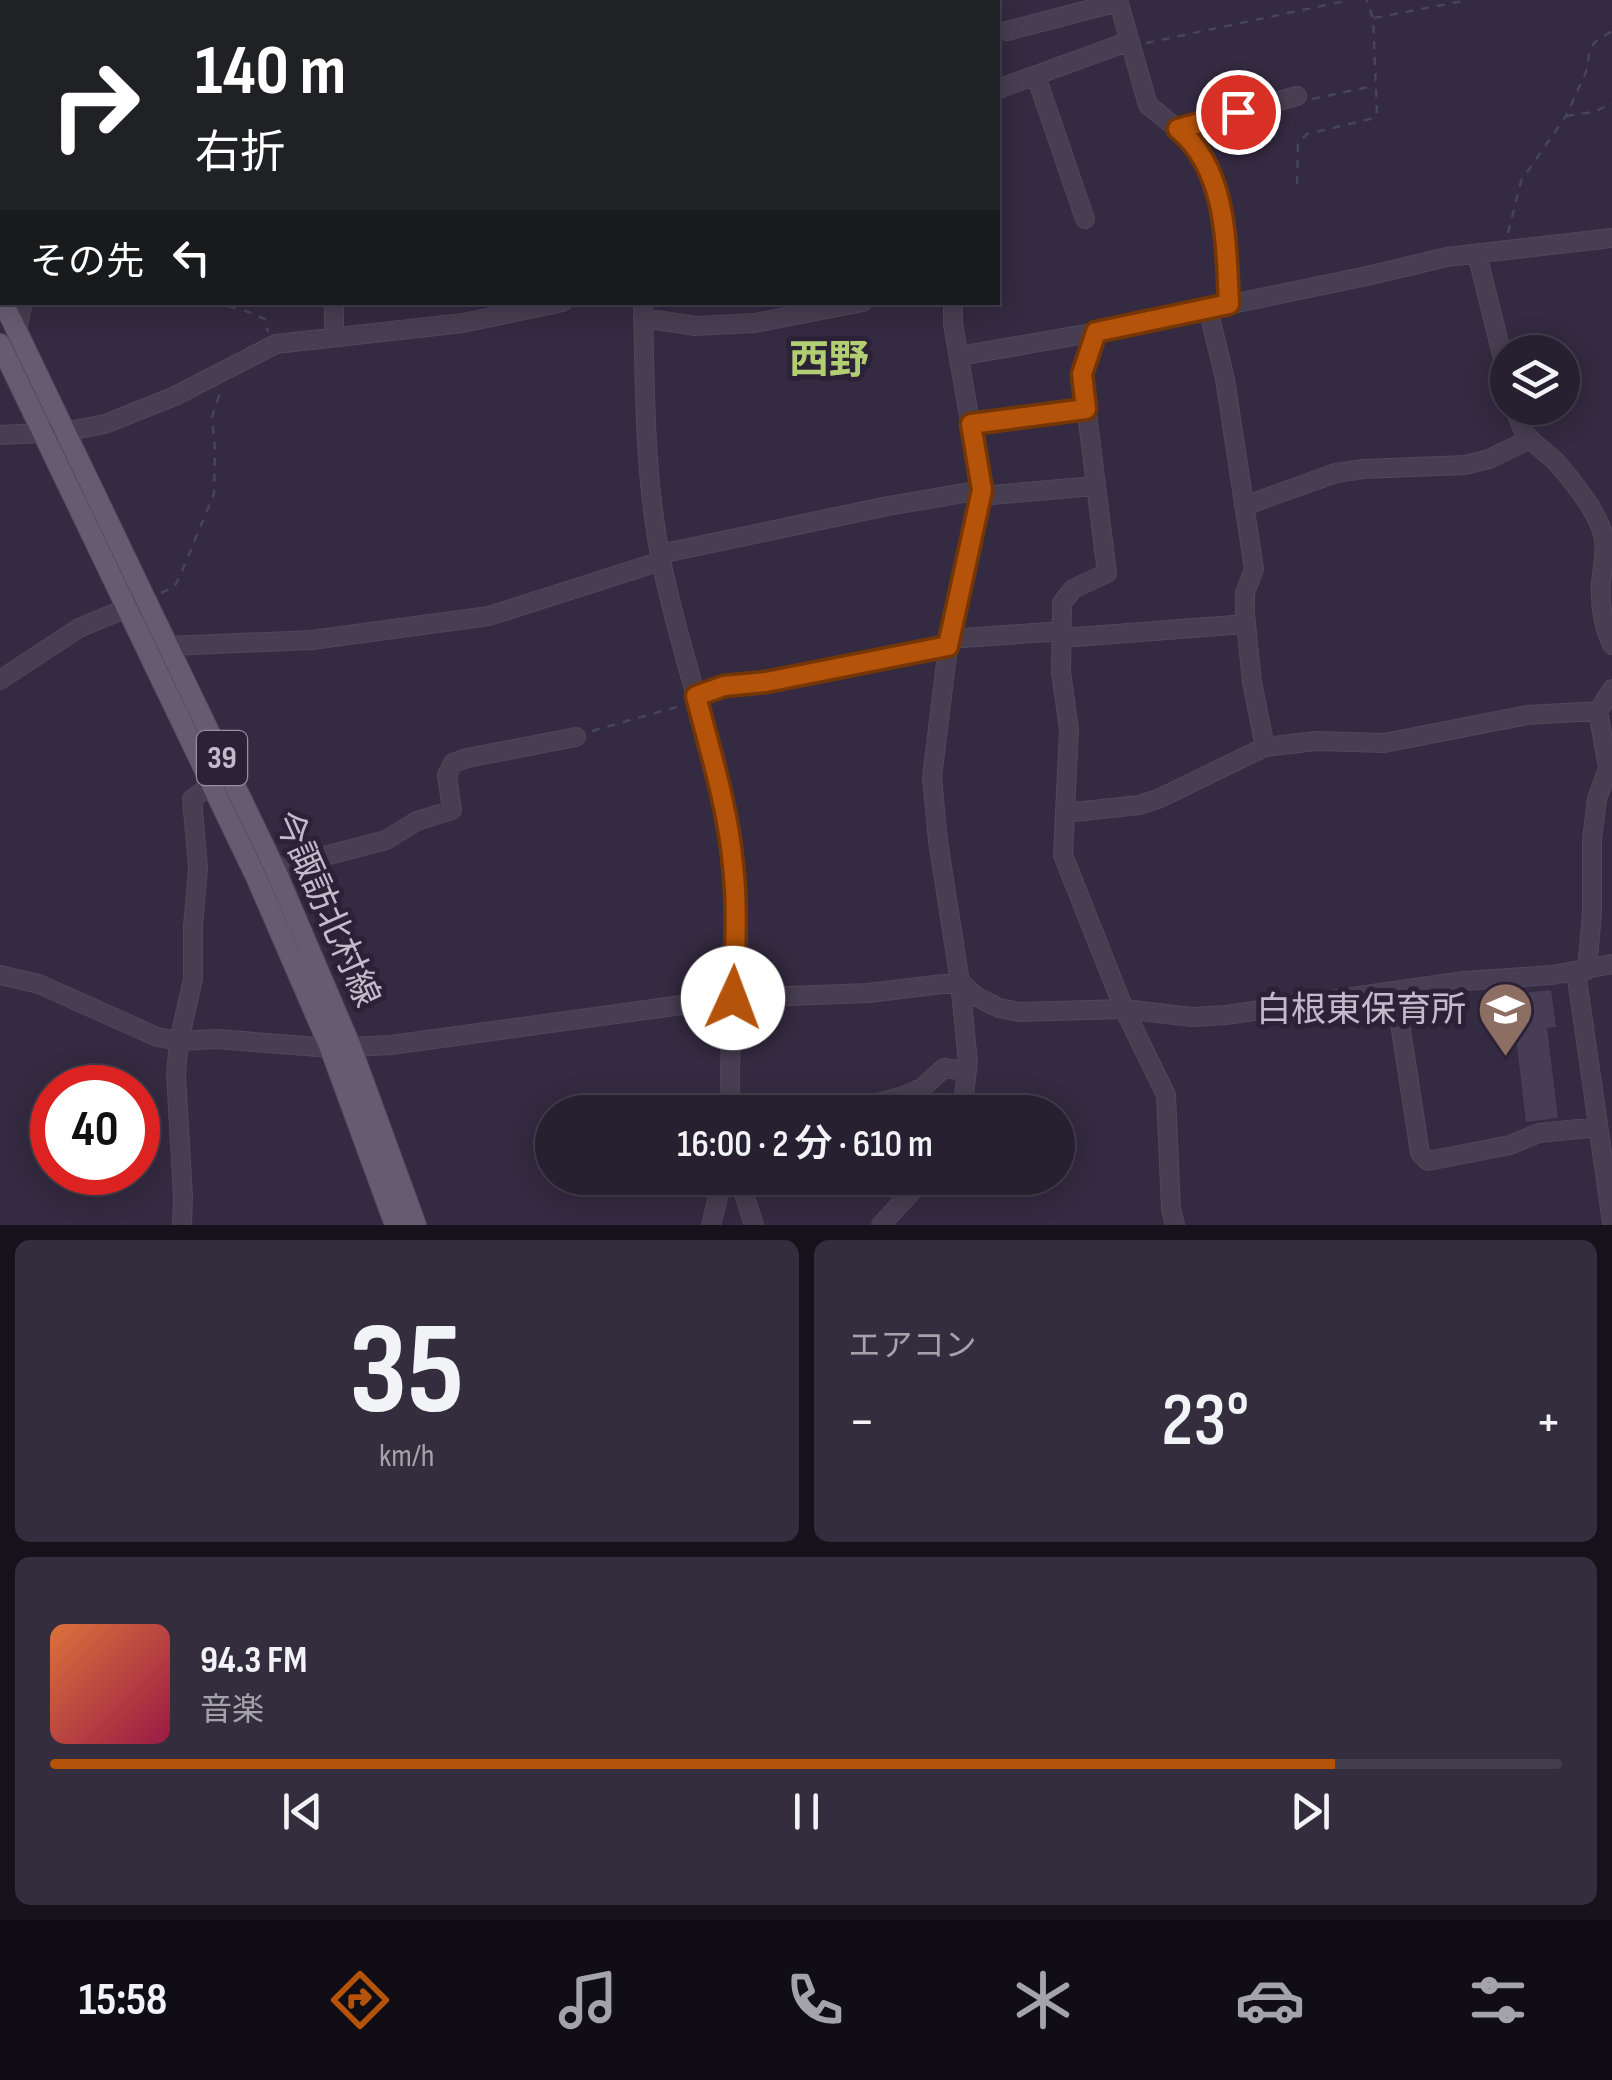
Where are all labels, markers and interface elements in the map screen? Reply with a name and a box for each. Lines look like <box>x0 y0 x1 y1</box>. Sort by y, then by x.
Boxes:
text: 140 m <box>195 30 346 114</box>
icon: right <box>30 40 160 170</box>
pin <box>1196 70 1281 155</box>
icon: arrive <box>1211 85 1266 140</box>
text: 右折 <box>195 126 285 181</box>
icon: left <box>164 230 219 285</box>
text: その先 <box>30 240 144 285</box>
map controls <box>1490 335 1580 425</box>
button: layers <box>1490 335 1580 425</box>
district label: 西野 <box>789 337 869 385</box>
road number: 39 <box>197 731 247 785</box>
street label: 今諏訪北村線 <box>264 804 388 1014</box>
position arrow <box>681 946 785 1050</box>
school or university icon: 白根東保育所 <box>1475 980 1535 1059</box>
place label: 白根東保育所 <box>1256 989 1466 1032</box>
speed limit sign: 40 <box>30 1065 160 1195</box>
text: 16:00 · 2 分 · 610 m <box>677 1122 933 1167</box>
text: 35 <box>349 1294 464 1450</box>
text: エアコン <box>849 1327 977 1366</box>
text: 23° <box>1161 1376 1249 1467</box>
text: − <box>849 1389 875 1456</box>
text: + <box>1535 1389 1562 1456</box>
text: km/h <box>379 1437 434 1476</box>
text: 94.3 FM <box>200 1638 307 1683</box>
text: 音楽 <box>200 1691 264 1730</box>
icon: previous <box>275 1784 330 1839</box>
icon: pause <box>779 1784 834 1839</box>
icon: next <box>1283 1784 1338 1839</box>
icon: directions <box>325 1965 395 2035</box>
icon: music <box>553 1965 623 2035</box>
icon: phone <box>780 1965 850 2035</box>
icon: climate <box>1008 1965 1078 2035</box>
icon: car <box>1235 1965 1305 2035</box>
icon: filters <box>1463 1965 1533 2035</box>
text: 15:58 <box>79 1973 167 2028</box>

